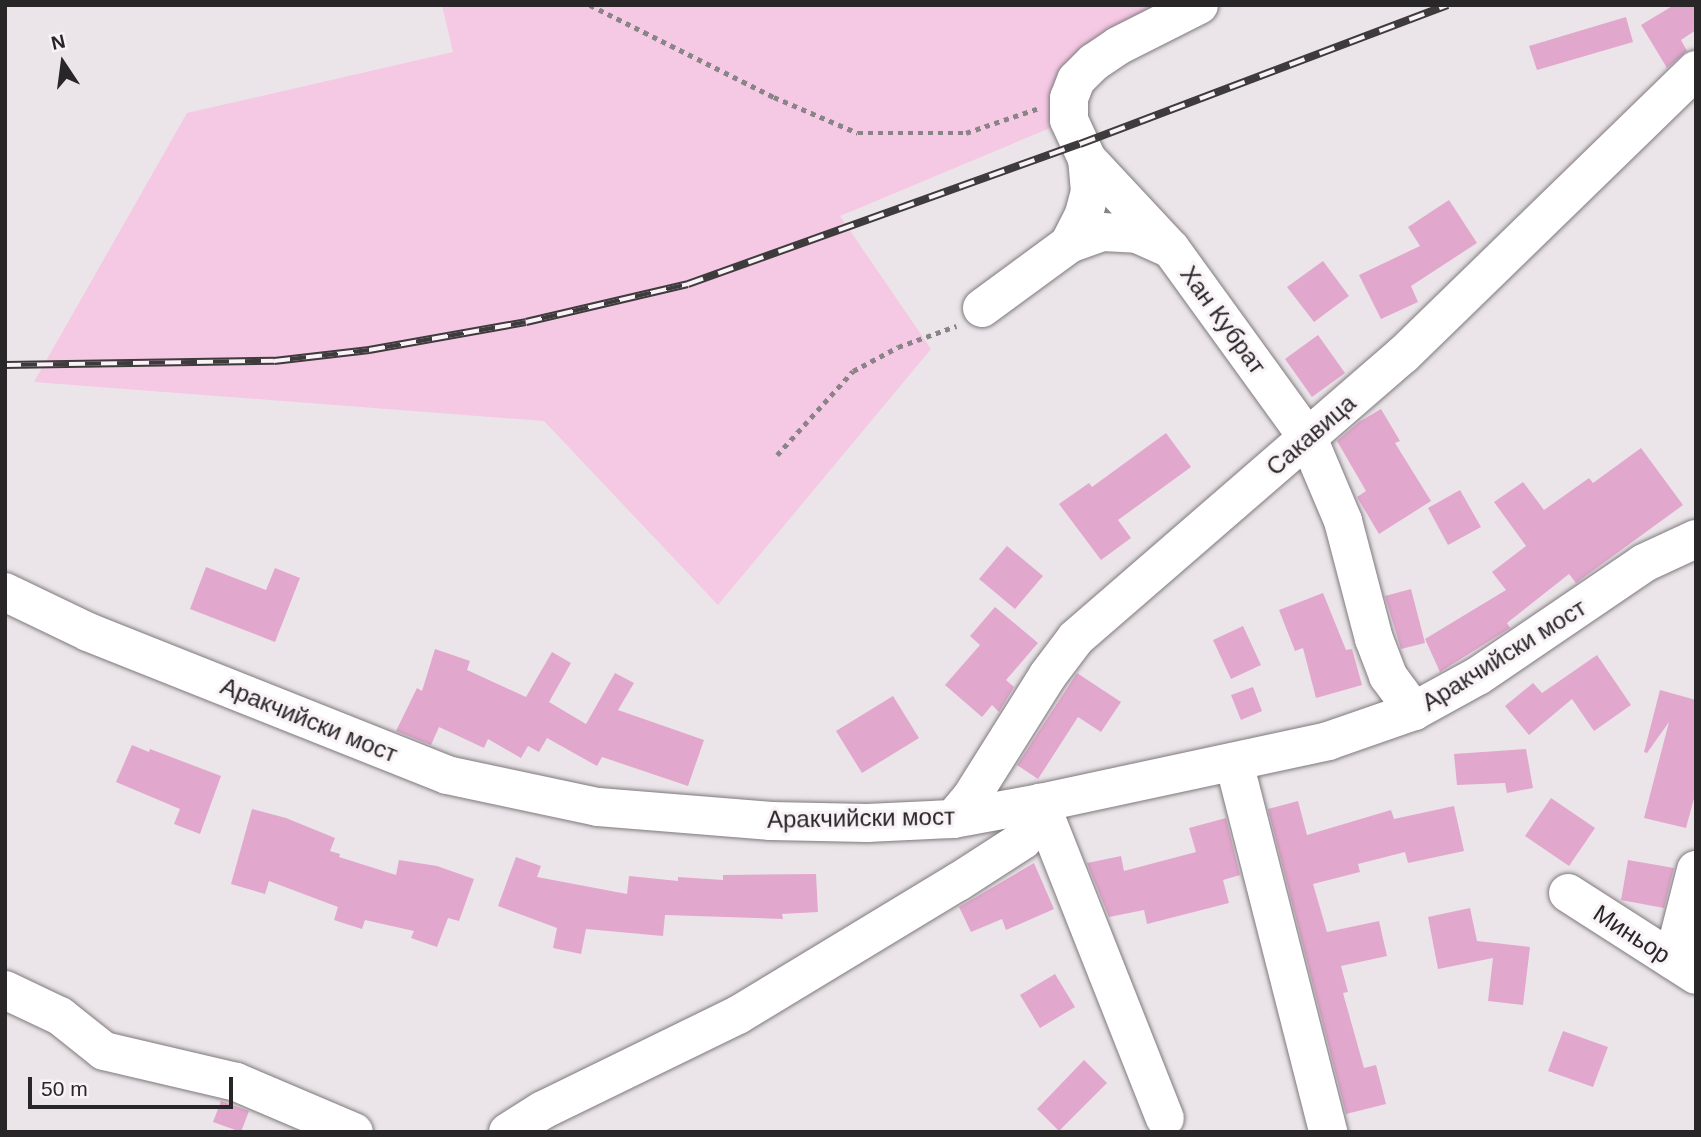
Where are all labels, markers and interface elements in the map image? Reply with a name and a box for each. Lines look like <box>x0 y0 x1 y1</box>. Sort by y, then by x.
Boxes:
north arrow <box>28 28 98 98</box>
text: N <box>49 30 67 54</box>
street label: Хан Кубрат <box>1174 260 1272 380</box>
street label: Сакавица <box>1261 389 1361 481</box>
street label: Аракчийски мост <box>1417 593 1591 717</box>
street label: Аракчийски мост <box>216 671 402 769</box>
street label: Аракчийски мост <box>767 802 955 834</box>
street label: Миньор <box>1588 899 1676 969</box>
scale bar <box>32 1064 236 1108</box>
text: 50 m <box>41 1077 88 1100</box>

